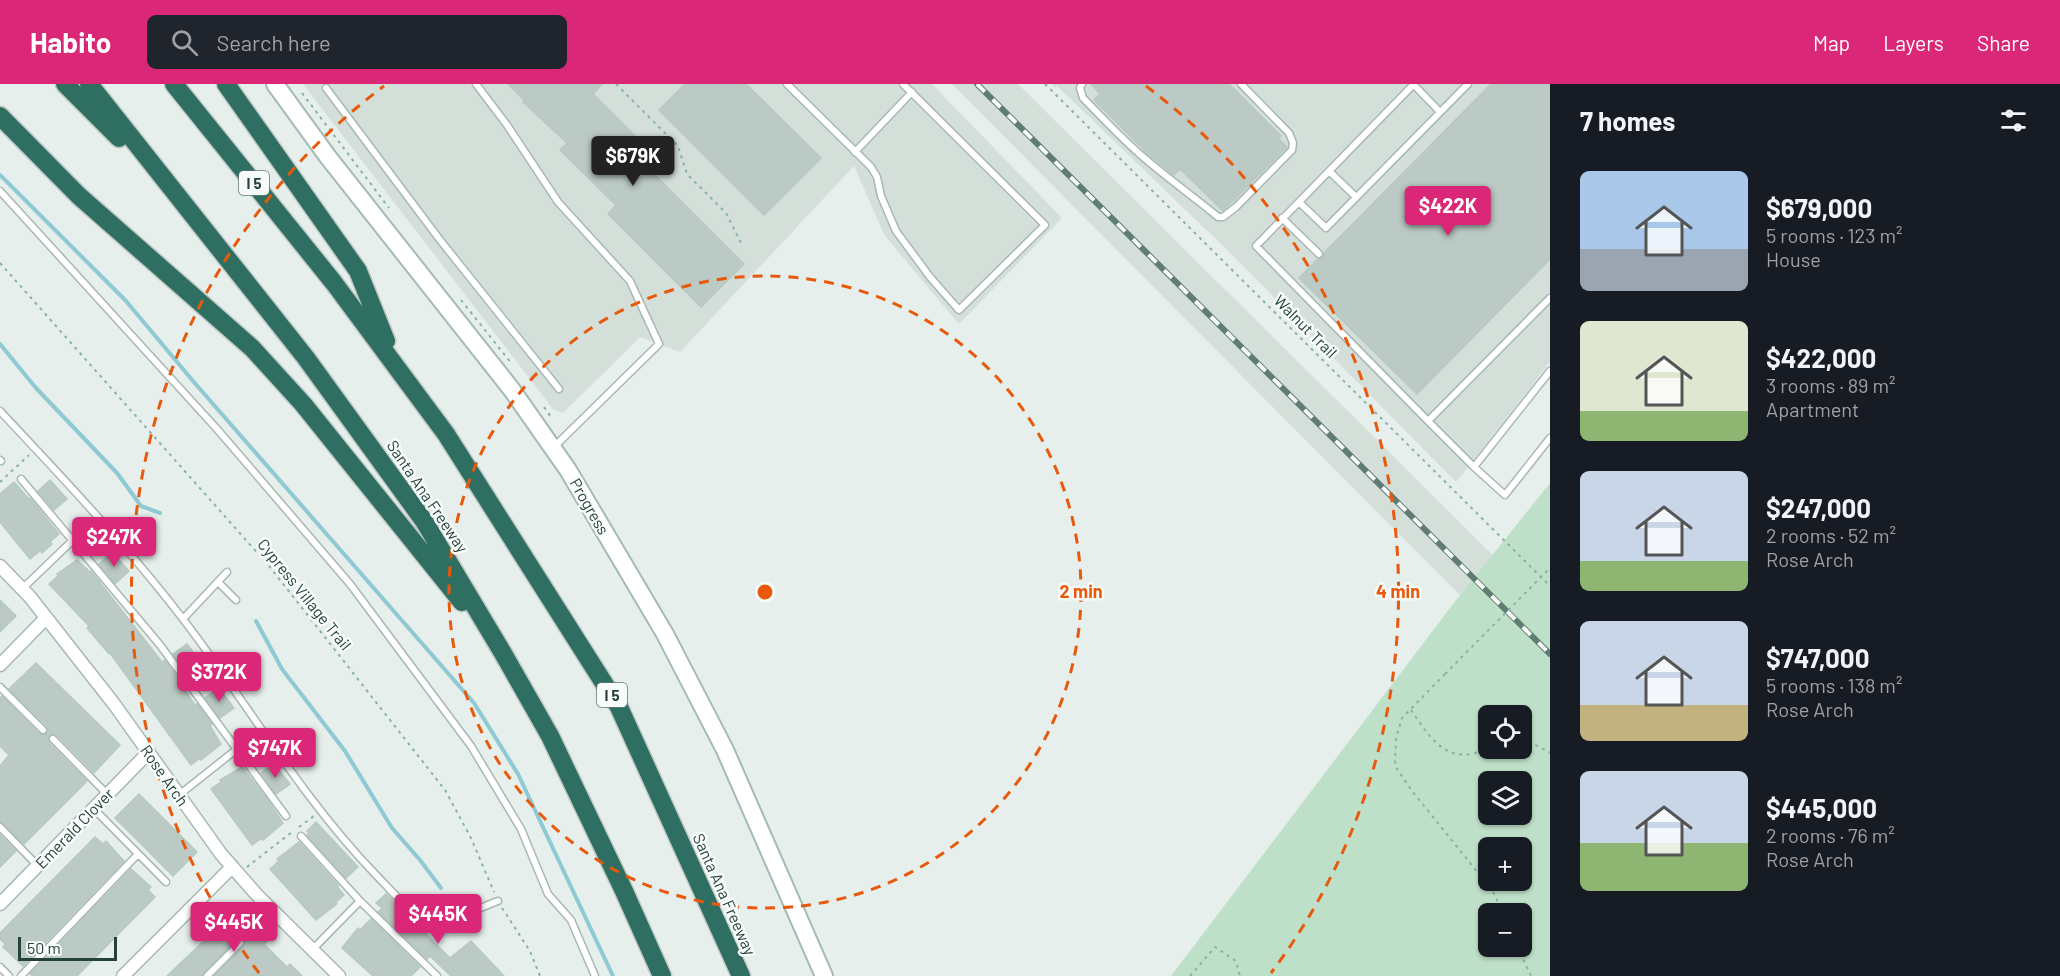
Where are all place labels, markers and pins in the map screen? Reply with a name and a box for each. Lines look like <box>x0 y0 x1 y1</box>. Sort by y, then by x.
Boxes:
pin: $679K <box>591 136 675 187</box>
pin: $422K <box>1406 186 1490 237</box>
pin: $247K <box>72 517 156 568</box>
centre of rings <box>755 582 775 602</box>
pin: $372K <box>177 652 261 703</box>
pin: $747K <box>233 728 317 779</box>
pin: $445K <box>396 894 480 945</box>
pin: $445K <box>192 902 276 953</box>

